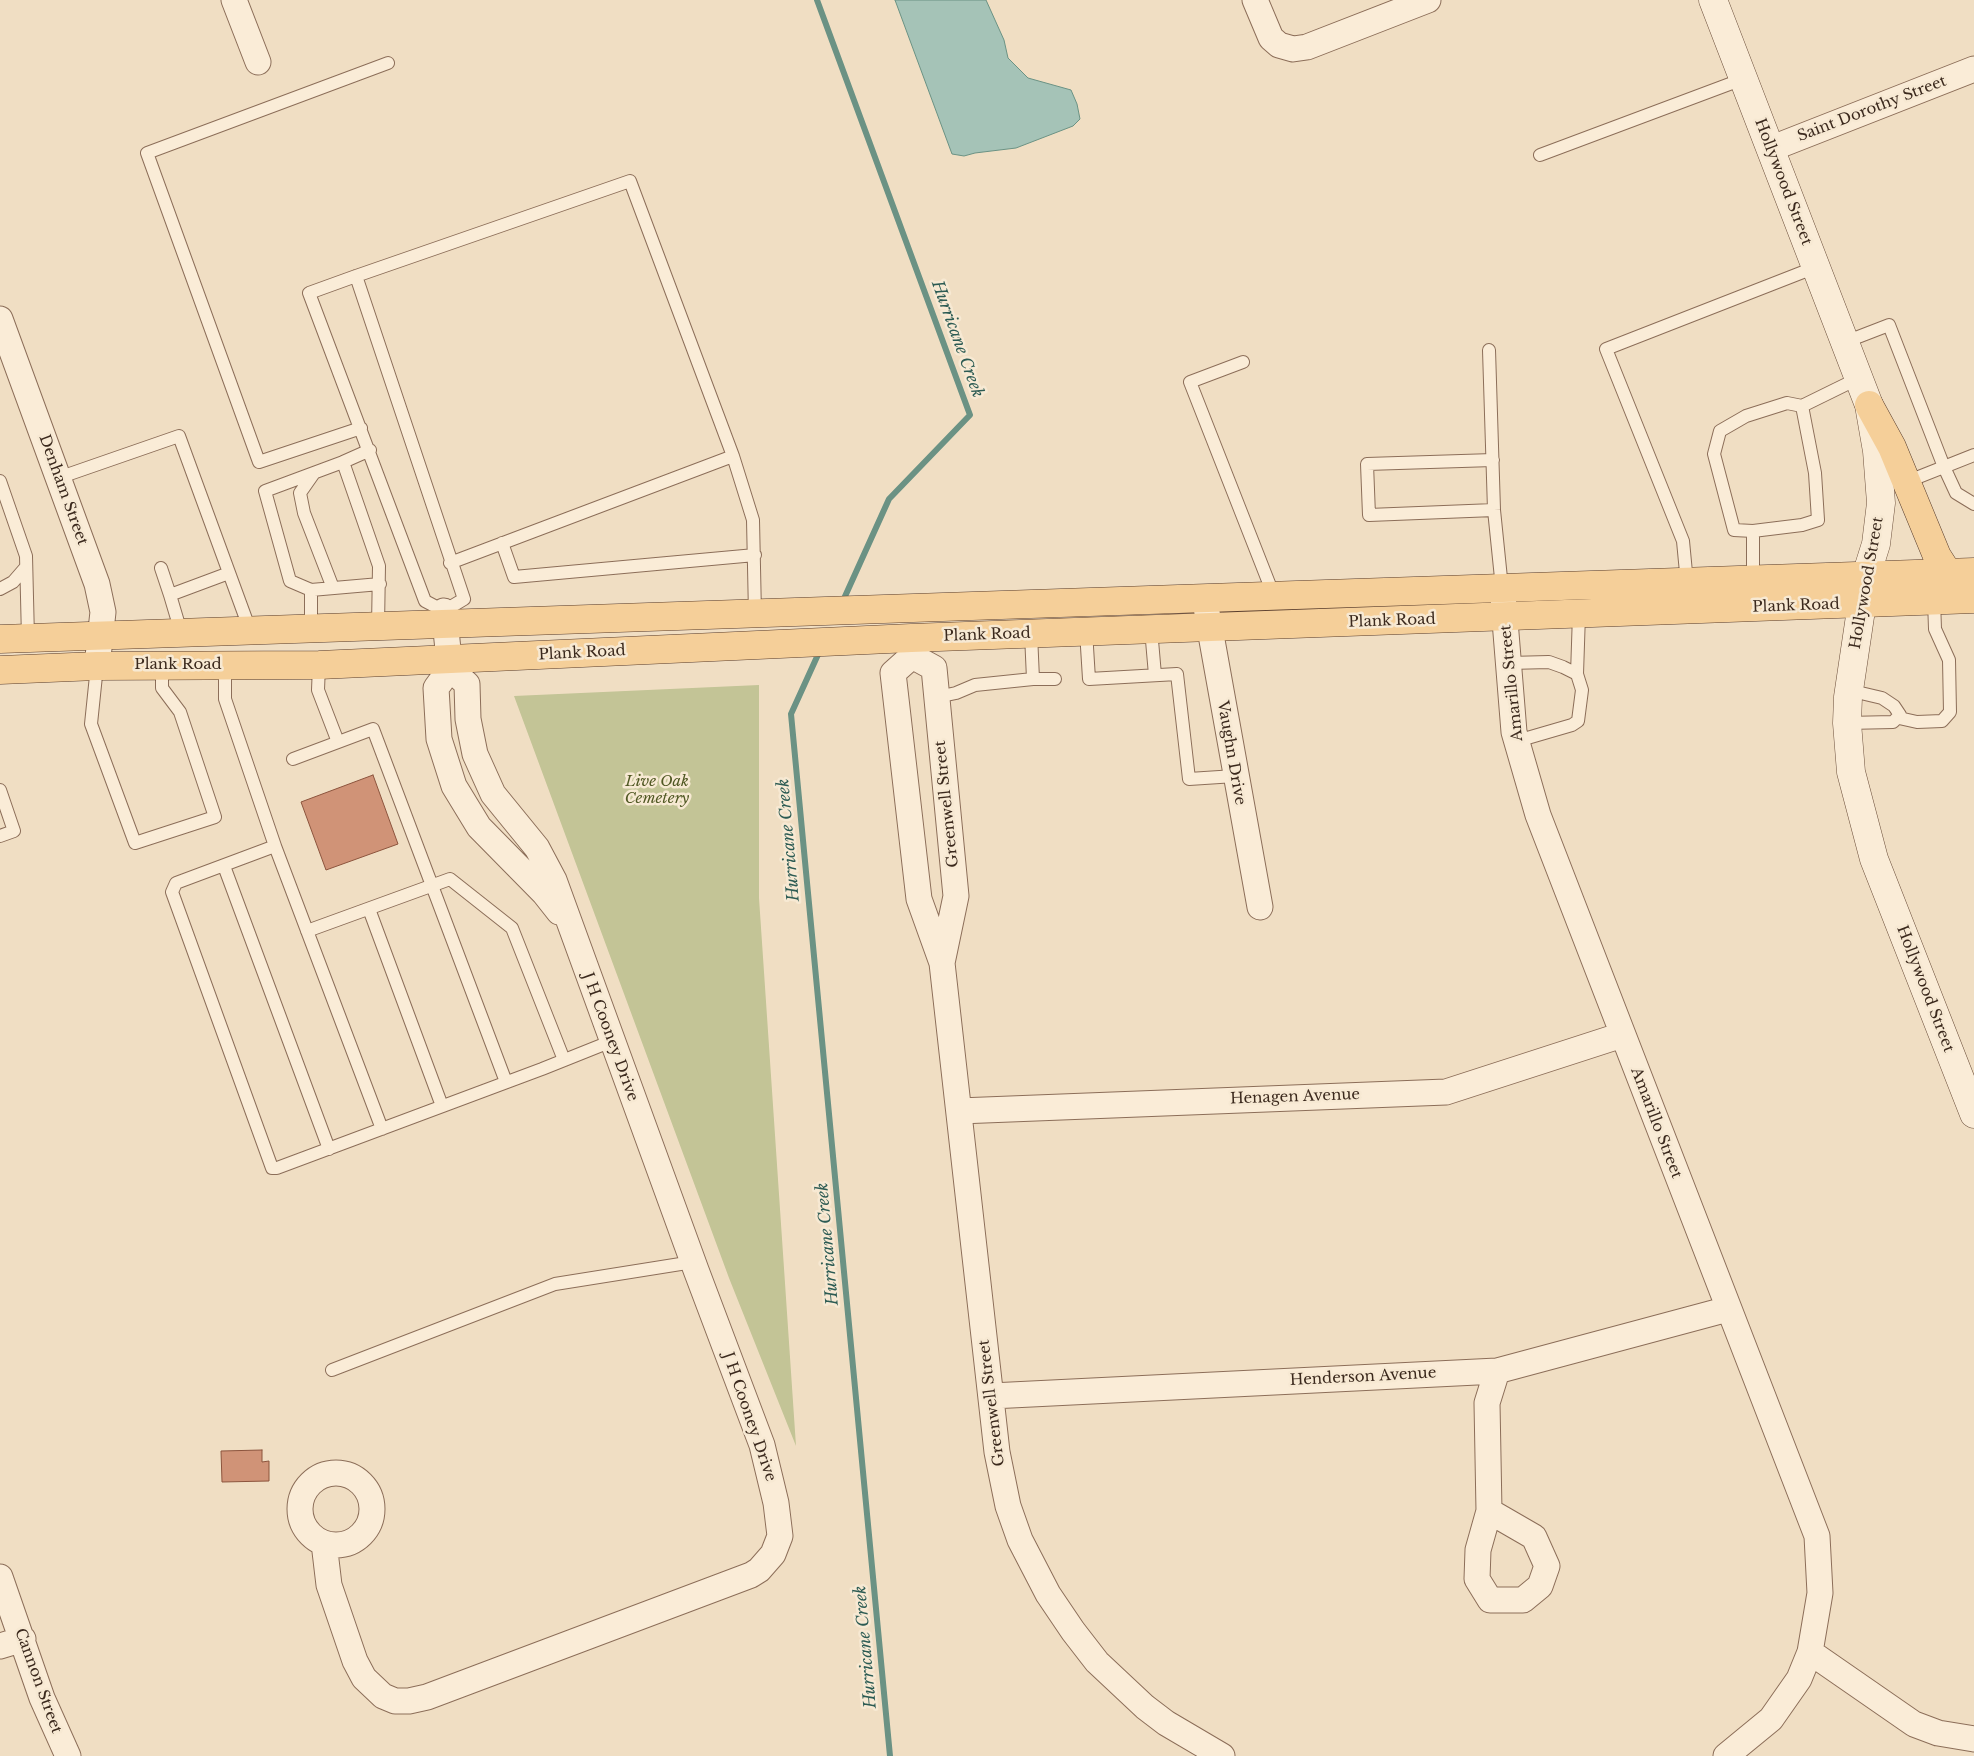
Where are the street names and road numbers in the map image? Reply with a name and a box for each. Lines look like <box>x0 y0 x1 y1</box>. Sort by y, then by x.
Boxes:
street label: Saint Dorothy Street <box>1795 72 1949 146</box>
street label: Hollywood Street <box>1751 116 1815 248</box>
street label: Denham Street <box>35 432 91 548</box>
street label: Hollywood Street <box>1846 515 1888 651</box>
street label: Plank Road <box>1752 595 1840 617</box>
street label: Plank Road <box>1348 610 1436 632</box>
street label: Plank Road <box>943 624 1031 646</box>
street label: Amarillo Street <box>1497 624 1527 742</box>
street label: Plank Road <box>538 642 626 664</box>
street label: Plank Road <box>134 656 222 674</box>
street label: Vaughn Drive <box>1213 699 1249 807</box>
street label: Greenwell Street <box>931 740 963 868</box>
street label: Hollywood Street <box>1893 923 1957 1055</box>
street label: J H Cooney Drive <box>578 970 642 1104</box>
street label: Amarillo Street <box>1627 1065 1685 1181</box>
street label: Henagen Avenue <box>1230 1086 1360 1108</box>
street label: Greenwell Street <box>975 1339 1009 1467</box>
street label: J H Cooney Drive <box>718 1350 780 1484</box>
street label: Henderson Avenue <box>1289 1364 1437 1390</box>
street label: Cannon Street <box>11 1626 65 1736</box>

